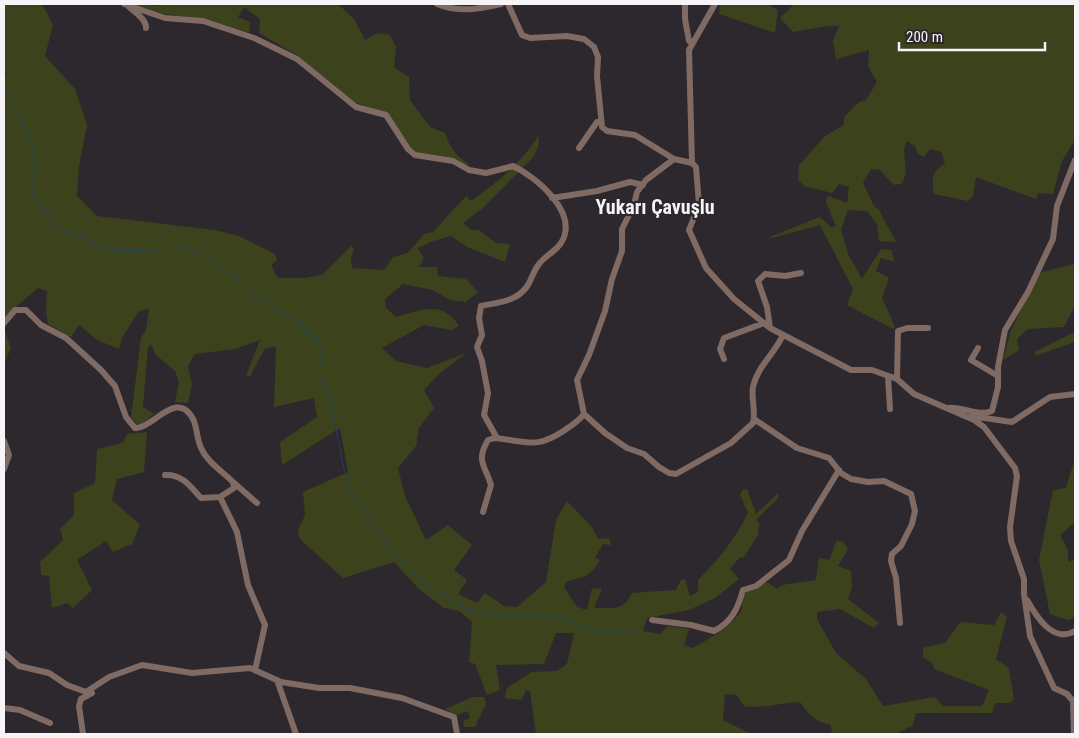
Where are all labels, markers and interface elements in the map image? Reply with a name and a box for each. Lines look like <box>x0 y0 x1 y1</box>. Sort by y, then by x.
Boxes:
scale bar <box>899 20 1045 52</box>
text: 200 m <box>906 28 943 46</box>
district label: Yukarı Çavuşlu <box>595 195 715 219</box>

